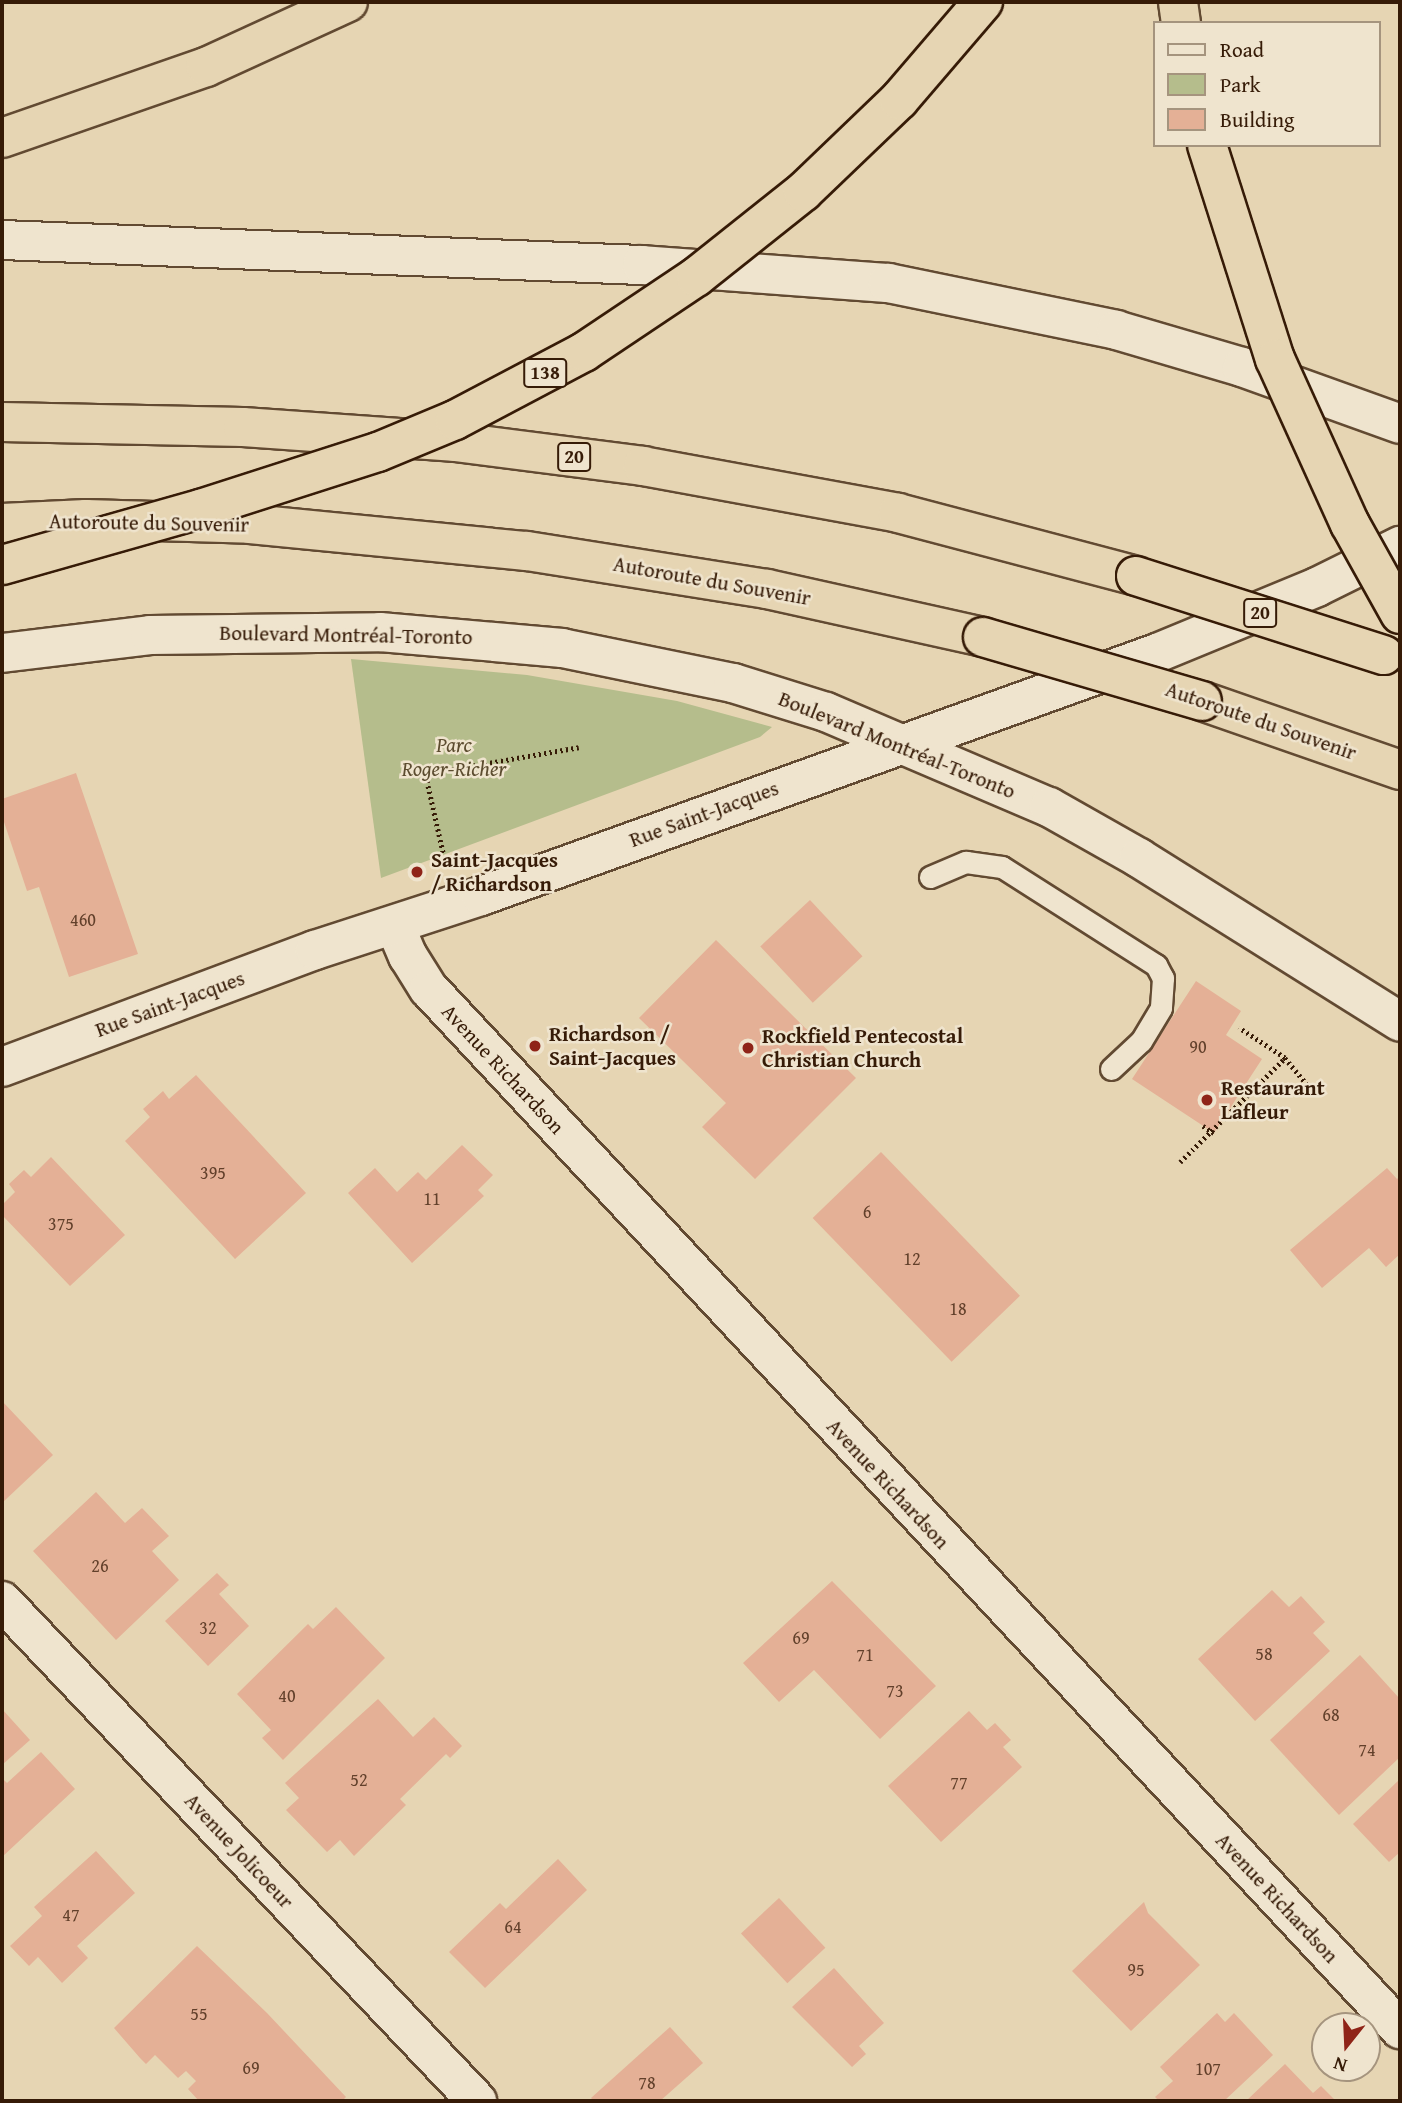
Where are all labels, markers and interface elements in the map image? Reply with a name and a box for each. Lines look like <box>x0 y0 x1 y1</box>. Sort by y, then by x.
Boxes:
legend <box>1154 21 1381 147</box>
text: Road <box>1220 34 1264 65</box>
text: Park <box>1220 69 1261 100</box>
text: Building <box>1220 104 1294 135</box>
road number: 138 <box>522 358 568 388</box>
road number: 20 <box>556 442 592 472</box>
street label: Autoroute du Souvenir <box>49 509 249 537</box>
street label: Autoroute du Souvenir <box>611 551 813 611</box>
road number: 20 <box>1242 598 1278 628</box>
street label: Boulevard Montréal-Toronto <box>219 620 473 650</box>
street label: Autoroute du Souvenir <box>1162 676 1360 766</box>
street label: Boulevard Montréal-Toronto <box>775 686 1019 804</box>
park label: Parc Roger-Richer <box>402 732 506 782</box>
street label: Rue Saint-Jacques <box>626 775 782 853</box>
place label: Saint-Jacques / Richardson <box>431 847 558 897</box>
marker: Saint-Jacques / Richardson <box>409 864 425 880</box>
house number: 460 <box>70 909 96 931</box>
street label: Rue Saint-Jacques <box>92 965 248 1043</box>
street label: Avenue Richardson <box>436 999 570 1139</box>
place label: Richardson / Saint-Jacques <box>549 1021 676 1071</box>
place label: Rockfield Pentecostal Christian Church <box>762 1023 963 1073</box>
house number: 90 <box>1189 1036 1207 1058</box>
marker: Richardson / Saint-Jacques <box>527 1038 543 1054</box>
marker: Rockfield Pentecostal Christian Church <box>740 1040 756 1056</box>
place label: Restaurant Lafleur <box>1221 1075 1325 1125</box>
marker: Restaurant Lafleur <box>1199 1092 1215 1108</box>
house number: 395 <box>200 1162 226 1184</box>
house number: 11 <box>423 1188 441 1210</box>
house number: 6 <box>863 1201 871 1223</box>
house number: 375 <box>48 1213 74 1235</box>
house number: 12 <box>903 1248 921 1270</box>
house number: 18 <box>949 1298 967 1320</box>
street label: Avenue Richardson <box>821 1414 955 1554</box>
house number: 26 <box>91 1555 109 1577</box>
house number: 32 <box>199 1617 217 1639</box>
house number: 69 <box>792 1627 810 1649</box>
house number: 58 <box>1255 1643 1273 1665</box>
house number: 71 <box>856 1644 874 1666</box>
house number: 73 <box>886 1680 904 1702</box>
house number: 40 <box>278 1685 296 1707</box>
house number: 68 <box>1322 1704 1340 1726</box>
house number: 74 <box>1358 1739 1376 1761</box>
house number: 52 <box>350 1769 368 1791</box>
house number: 77 <box>950 1772 968 1794</box>
street label: Avenue Jolicoeur <box>179 1788 299 1914</box>
street label: Avenue Richardson <box>1210 1828 1344 1968</box>
house number: 47 <box>62 1904 80 1926</box>
house number: 64 <box>504 1916 522 1938</box>
house number: 95 <box>1127 1959 1145 1981</box>
house number: 55 <box>190 2003 208 2025</box>
north arrow <box>1311 2012 1381 2082</box>
text: N <box>1330 2050 1351 2080</box>
house number: 69 <box>242 2057 260 2079</box>
house number: 107 <box>1195 2058 1221 2080</box>
house number: 78 <box>638 2072 656 2094</box>

